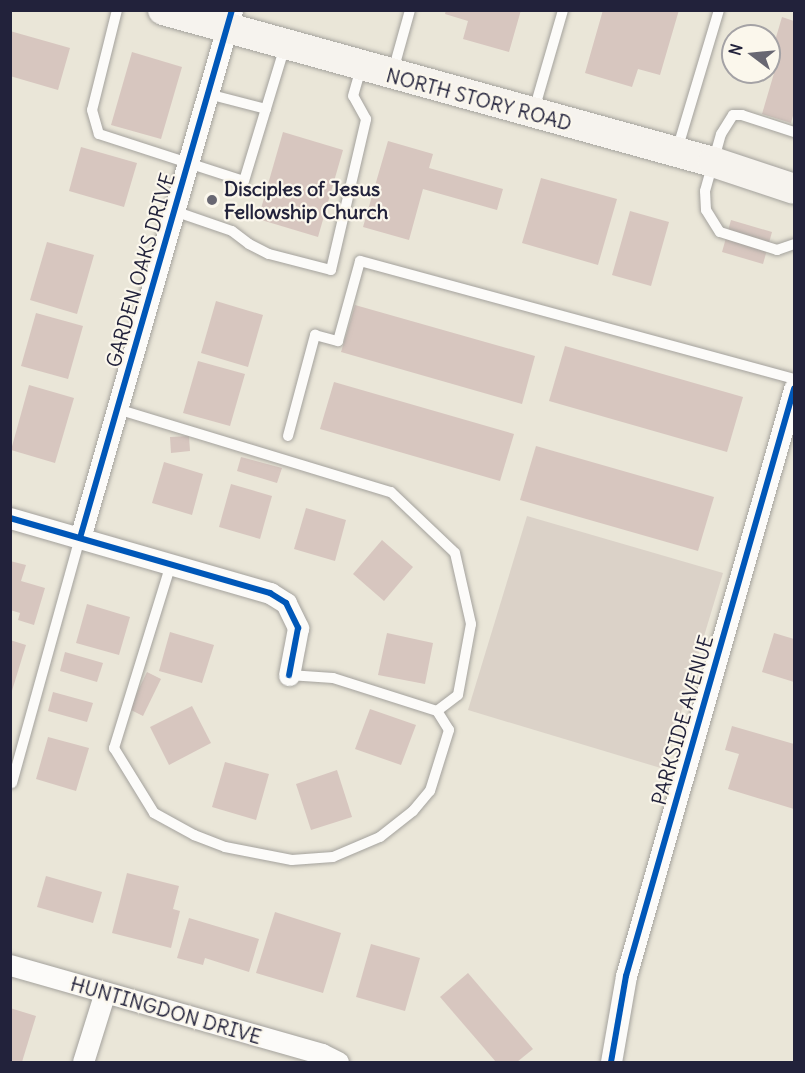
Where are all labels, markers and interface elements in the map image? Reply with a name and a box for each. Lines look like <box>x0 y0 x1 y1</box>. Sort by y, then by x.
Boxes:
north arrow <box>721 24 781 84</box>
text: N <box>724 42 747 58</box>
street label: NORTH STORY ROAD <box>384 63 574 135</box>
street label: GARDEN OAKS DRIVE <box>101 170 179 370</box>
place label: Disciples of Jesus Fellowship Church <box>224 176 388 223</box>
marker: Disciples of Jesus Fellowship Church <box>205 193 219 207</box>
street label: PARKSIDE AVENUE <box>646 632 718 808</box>
street label: HUNTINGDON DRIVE <box>68 971 264 1049</box>

